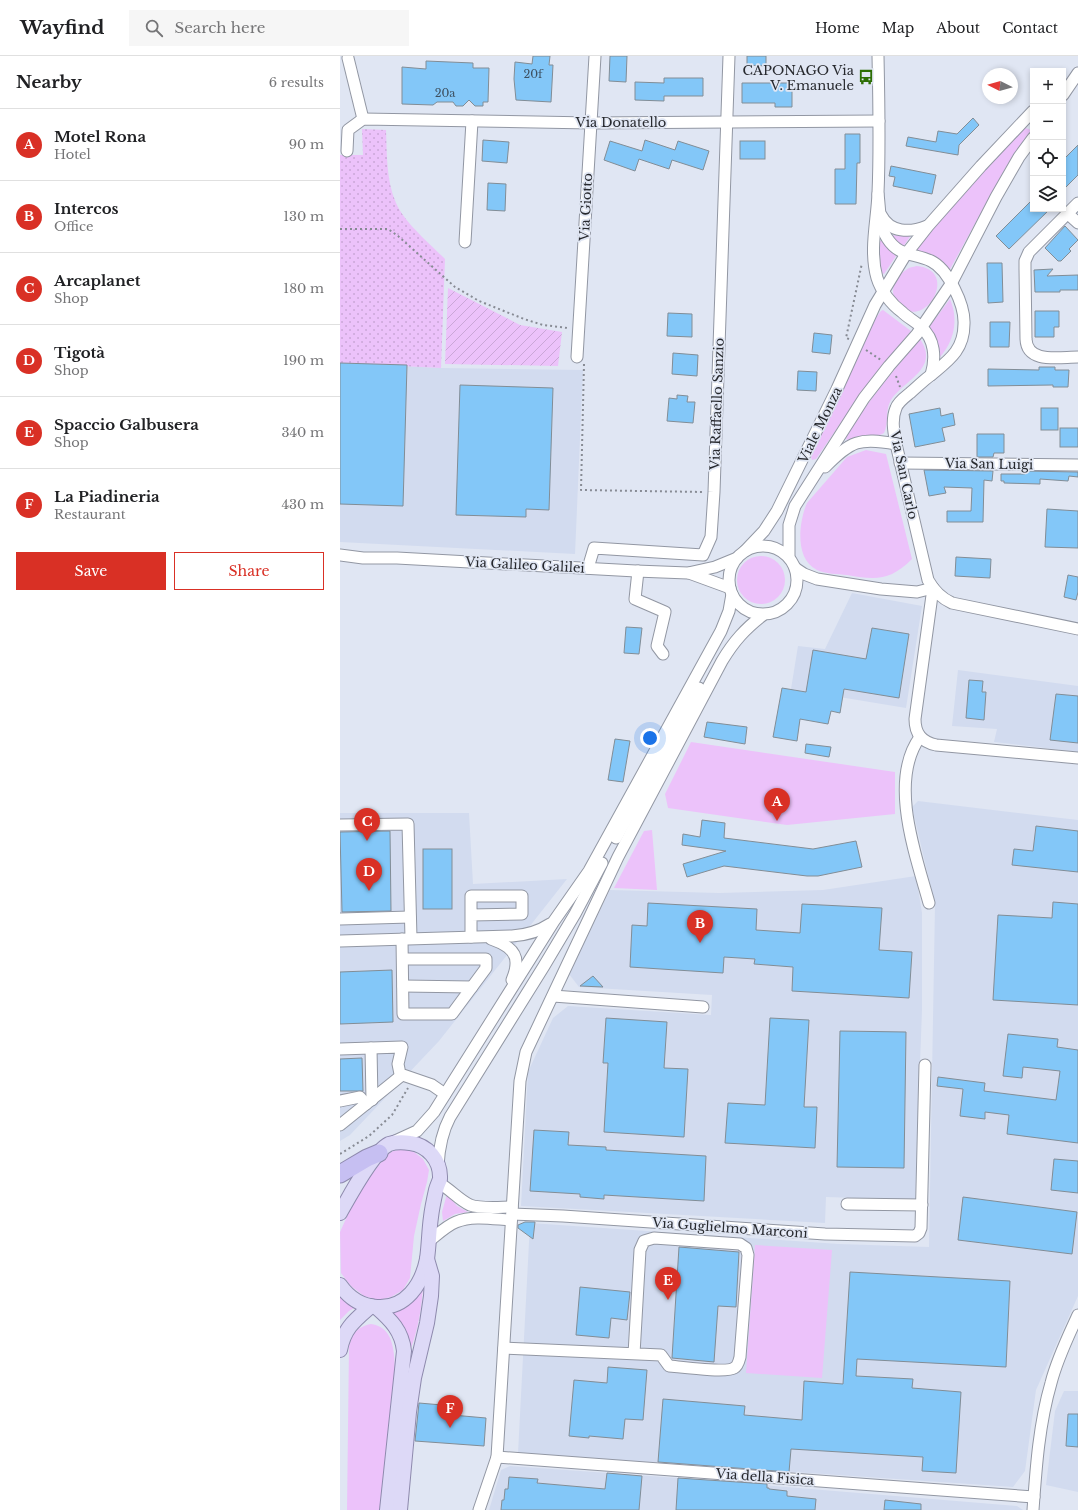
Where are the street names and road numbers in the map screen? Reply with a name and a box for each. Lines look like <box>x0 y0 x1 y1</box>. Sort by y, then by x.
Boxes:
street label: Via Donatello <box>575 114 666 131</box>
street label: Via Giotto <box>576 173 596 242</box>
street label: Via Raffaello Sanzio <box>706 338 728 471</box>
street label: Viale Monza <box>794 383 846 467</box>
street label: Via San Carlo <box>886 428 922 521</box>
street label: Via San Luigi <box>944 455 1034 473</box>
street label: Via Galileo Galilei <box>464 553 586 577</box>
street label: Via Guglielmo Marconi <box>651 1214 809 1242</box>
street label: Via della Fisica <box>714 1465 815 1489</box>

